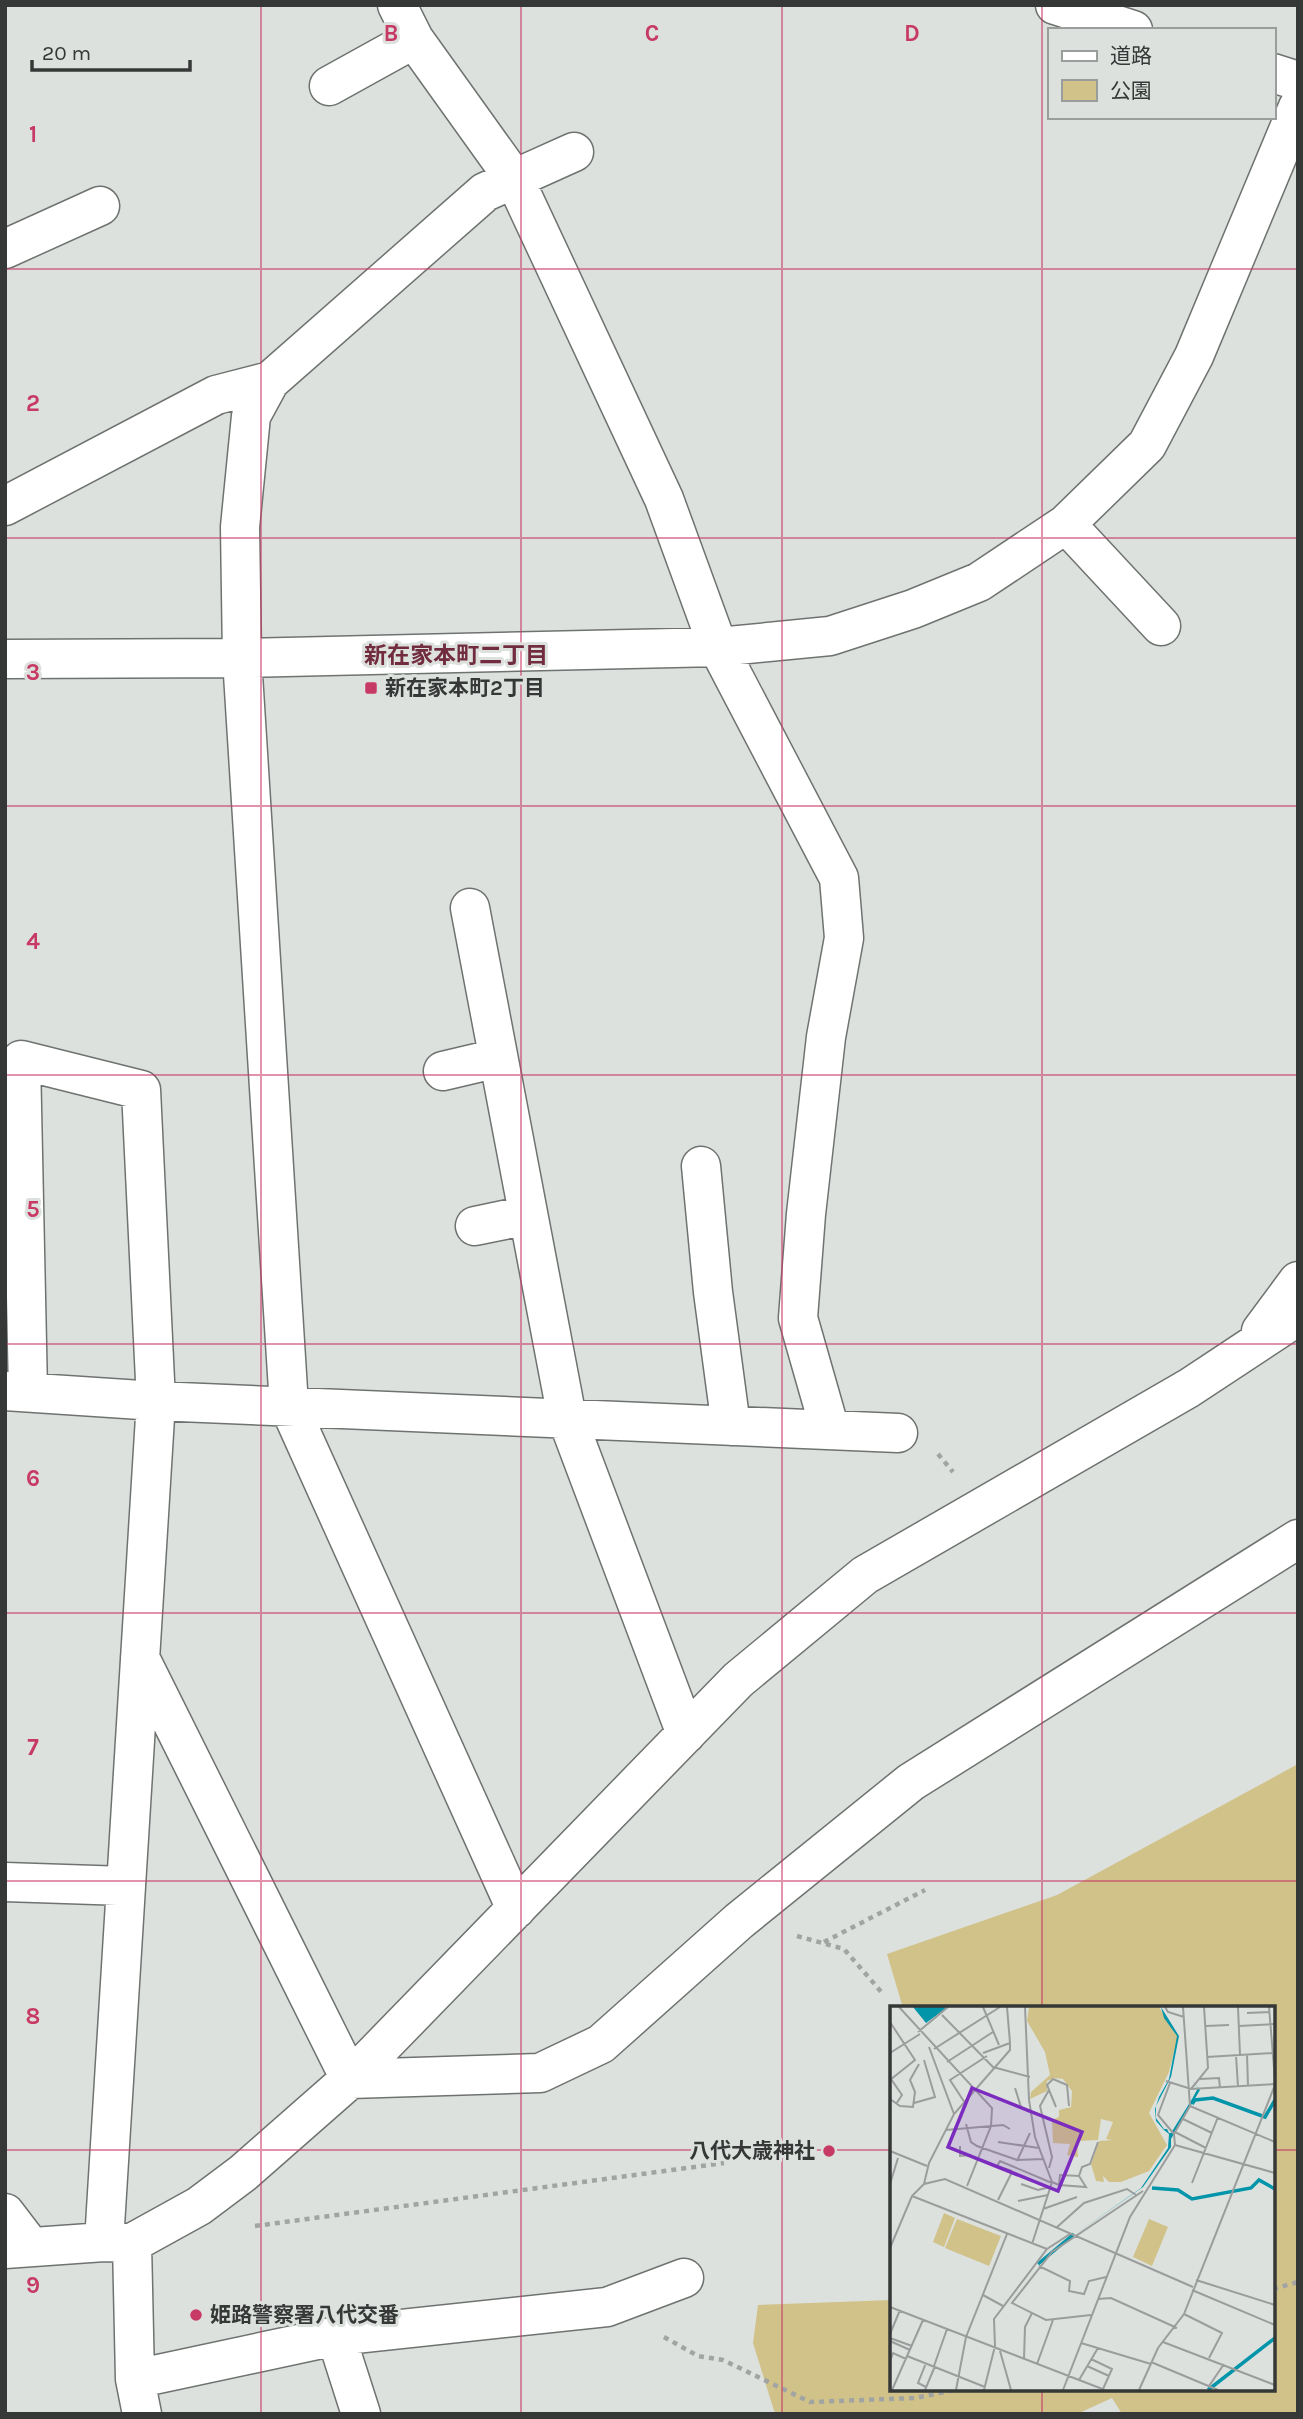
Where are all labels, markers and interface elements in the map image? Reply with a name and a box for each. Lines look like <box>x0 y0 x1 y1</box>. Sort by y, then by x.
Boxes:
text: B <box>384 20 398 47</box>
text: C <box>645 20 659 47</box>
text: D <box>904 20 920 47</box>
scale bar <box>32 28 189 72</box>
legend <box>1048 28 1275 119</box>
text: 20 m <box>42 41 91 65</box>
text: 道路 <box>1110 44 1152 68</box>
text: 公園 <box>1110 79 1152 103</box>
text: 1 <box>29 121 37 148</box>
text: 2 <box>26 390 40 417</box>
district label: 新在家本町二丁目 <box>364 642 548 669</box>
text: 3 <box>26 659 40 686</box>
place label: 新在家本町2丁目 <box>385 676 545 700</box>
marker: 新在家本町2丁目 <box>363 680 379 696</box>
text: 4 <box>26 928 40 955</box>
text: 5 <box>26 1196 40 1223</box>
text: 6 <box>26 1465 40 1492</box>
text: 7 <box>27 1734 39 1761</box>
text: 8 <box>26 2003 40 2030</box>
inset map <box>890 2006 1275 2391</box>
place label: 八代大歳神社 <box>689 2139 815 2163</box>
marker: 八代大歳神社 <box>821 2143 837 2159</box>
text: 9 <box>26 2272 40 2299</box>
place label: 姫路警察署八代交番 <box>210 2303 399 2327</box>
marker: 姫路警察署八代交番 <box>188 2307 204 2323</box>

